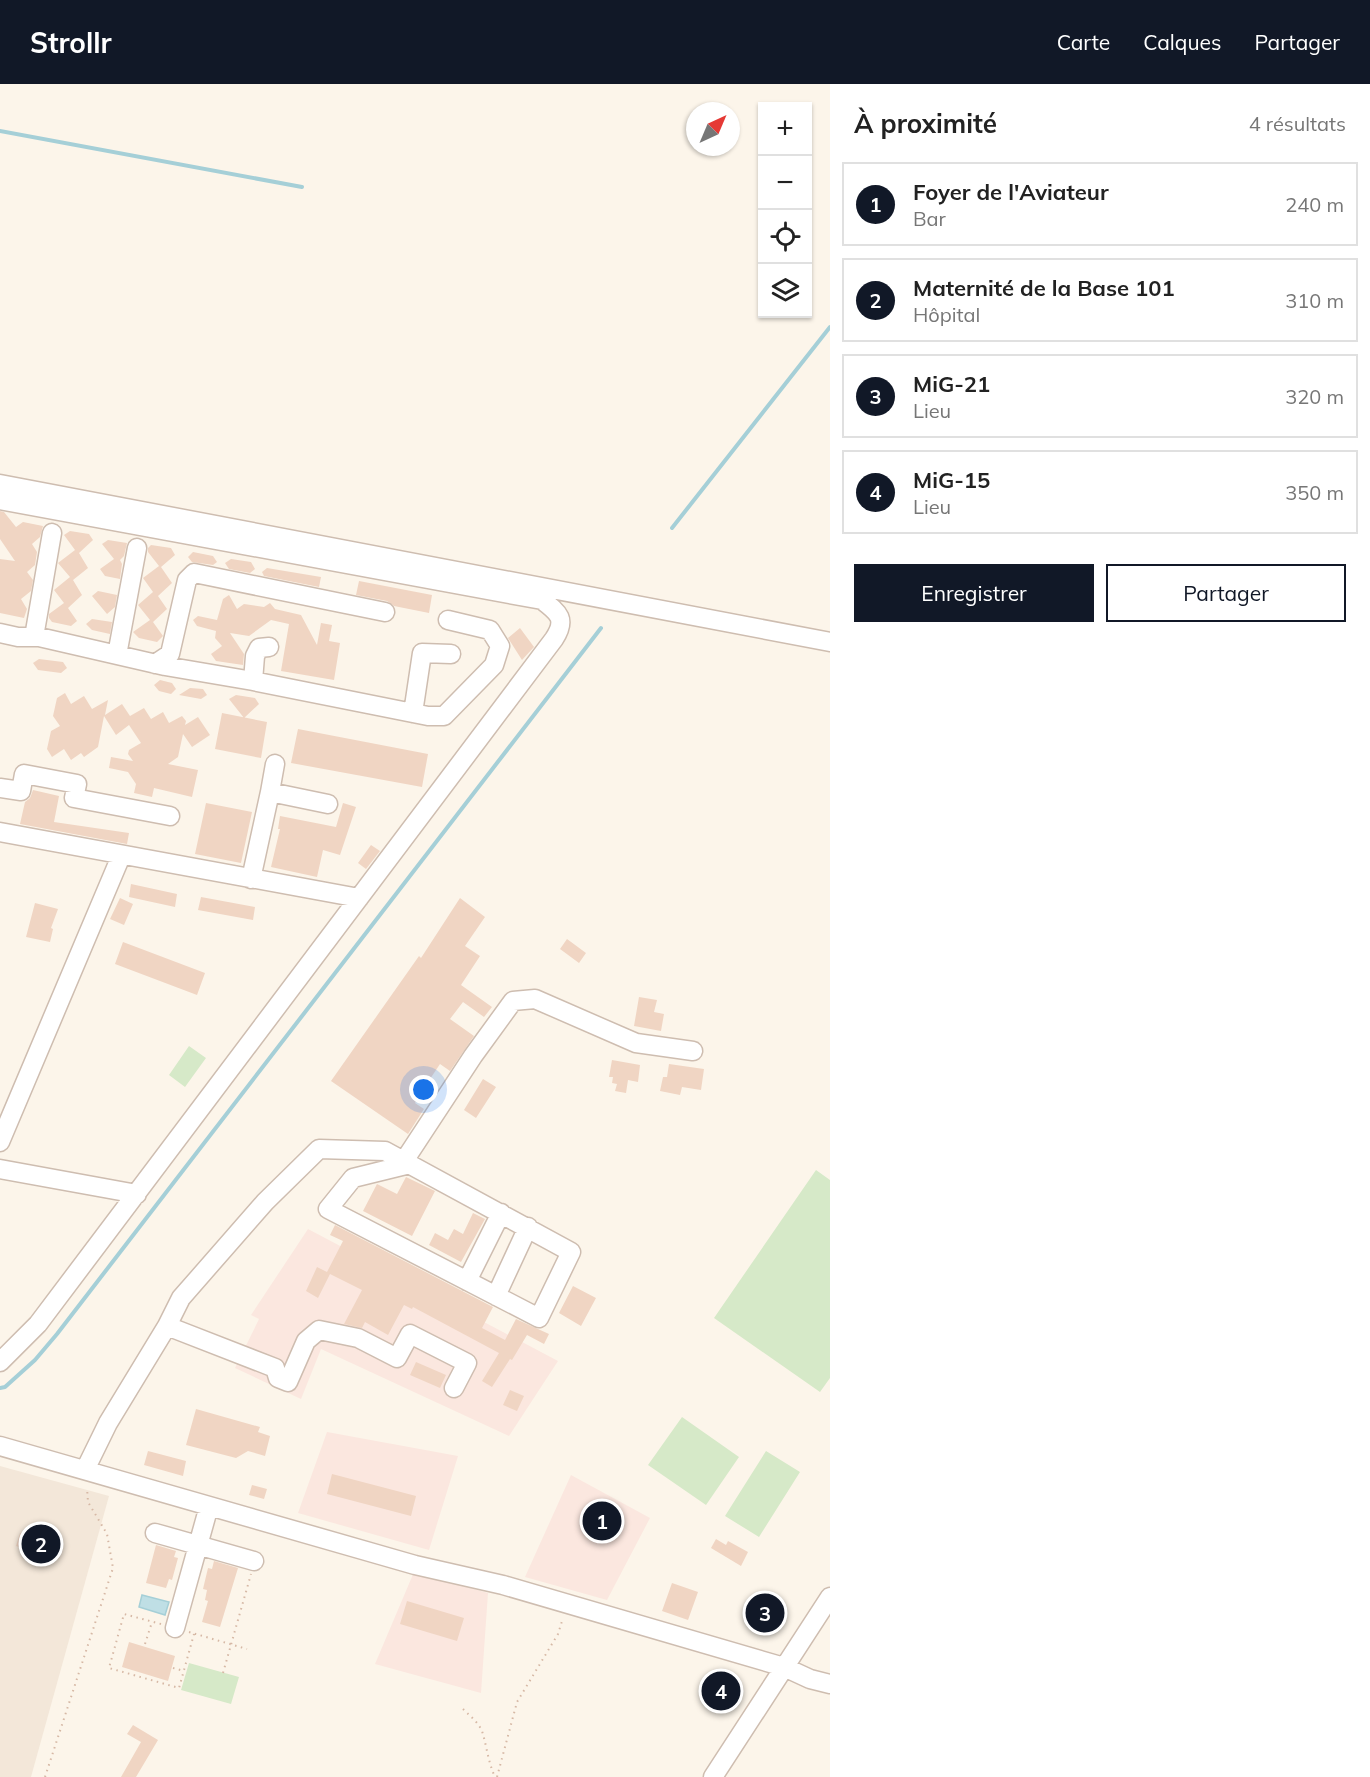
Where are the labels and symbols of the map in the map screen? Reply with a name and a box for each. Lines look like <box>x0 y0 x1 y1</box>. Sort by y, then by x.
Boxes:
north arrow <box>686 102 740 156</box>
your location <box>409 1075 438 1104</box>
pin: 1 <box>582 1498 622 1544</box>
pin: 2 <box>22 1522 60 1566</box>
pin: 3 <box>746 1590 784 1636</box>
pin: 4 <box>702 1668 740 1714</box>

